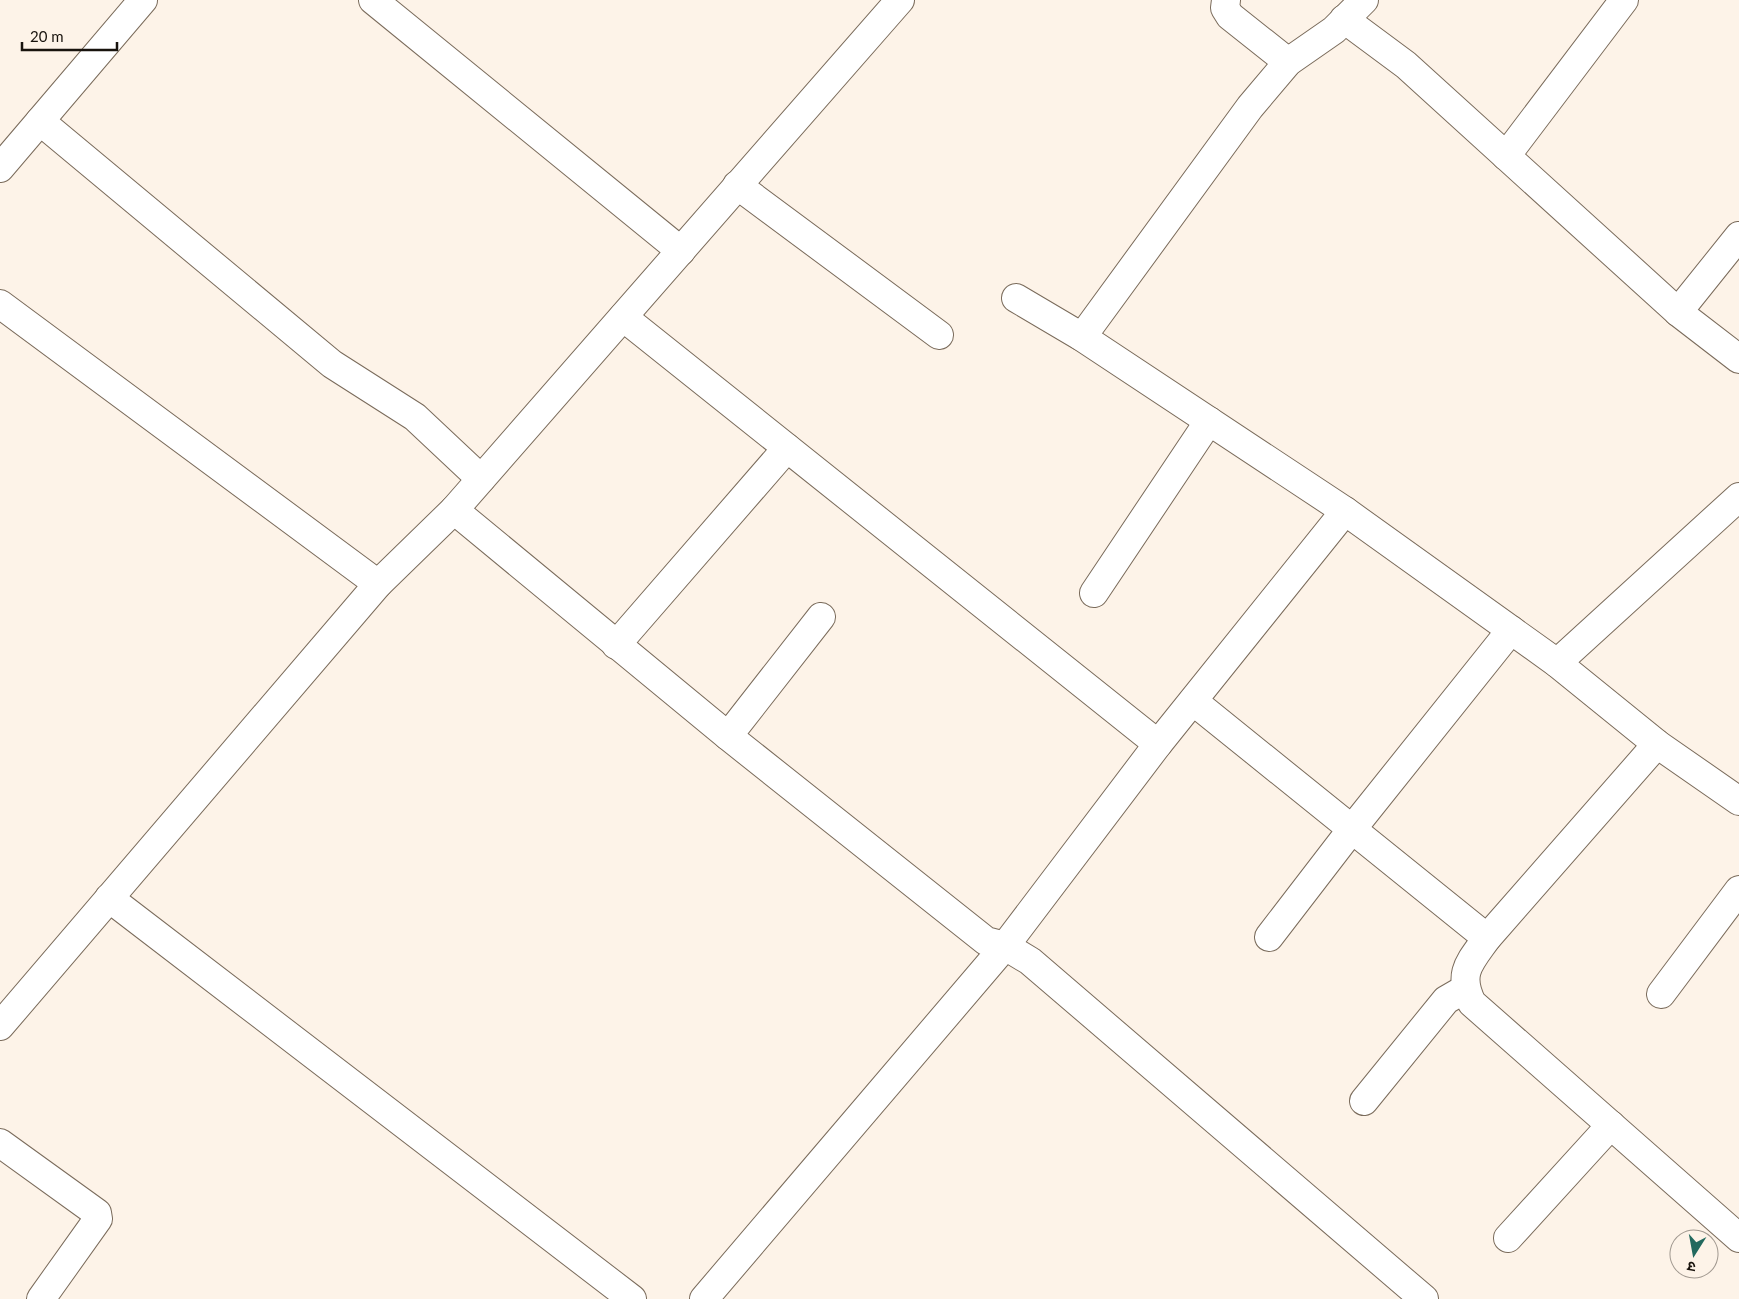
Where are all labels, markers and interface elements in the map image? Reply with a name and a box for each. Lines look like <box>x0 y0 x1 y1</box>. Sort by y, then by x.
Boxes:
scale bar <box>22 20 118 52</box>
text: 20 m <box>30 27 64 45</box>
north arrow <box>1669 1229 1719 1279</box>
text: उ <box>1685 1258 1697 1276</box>

